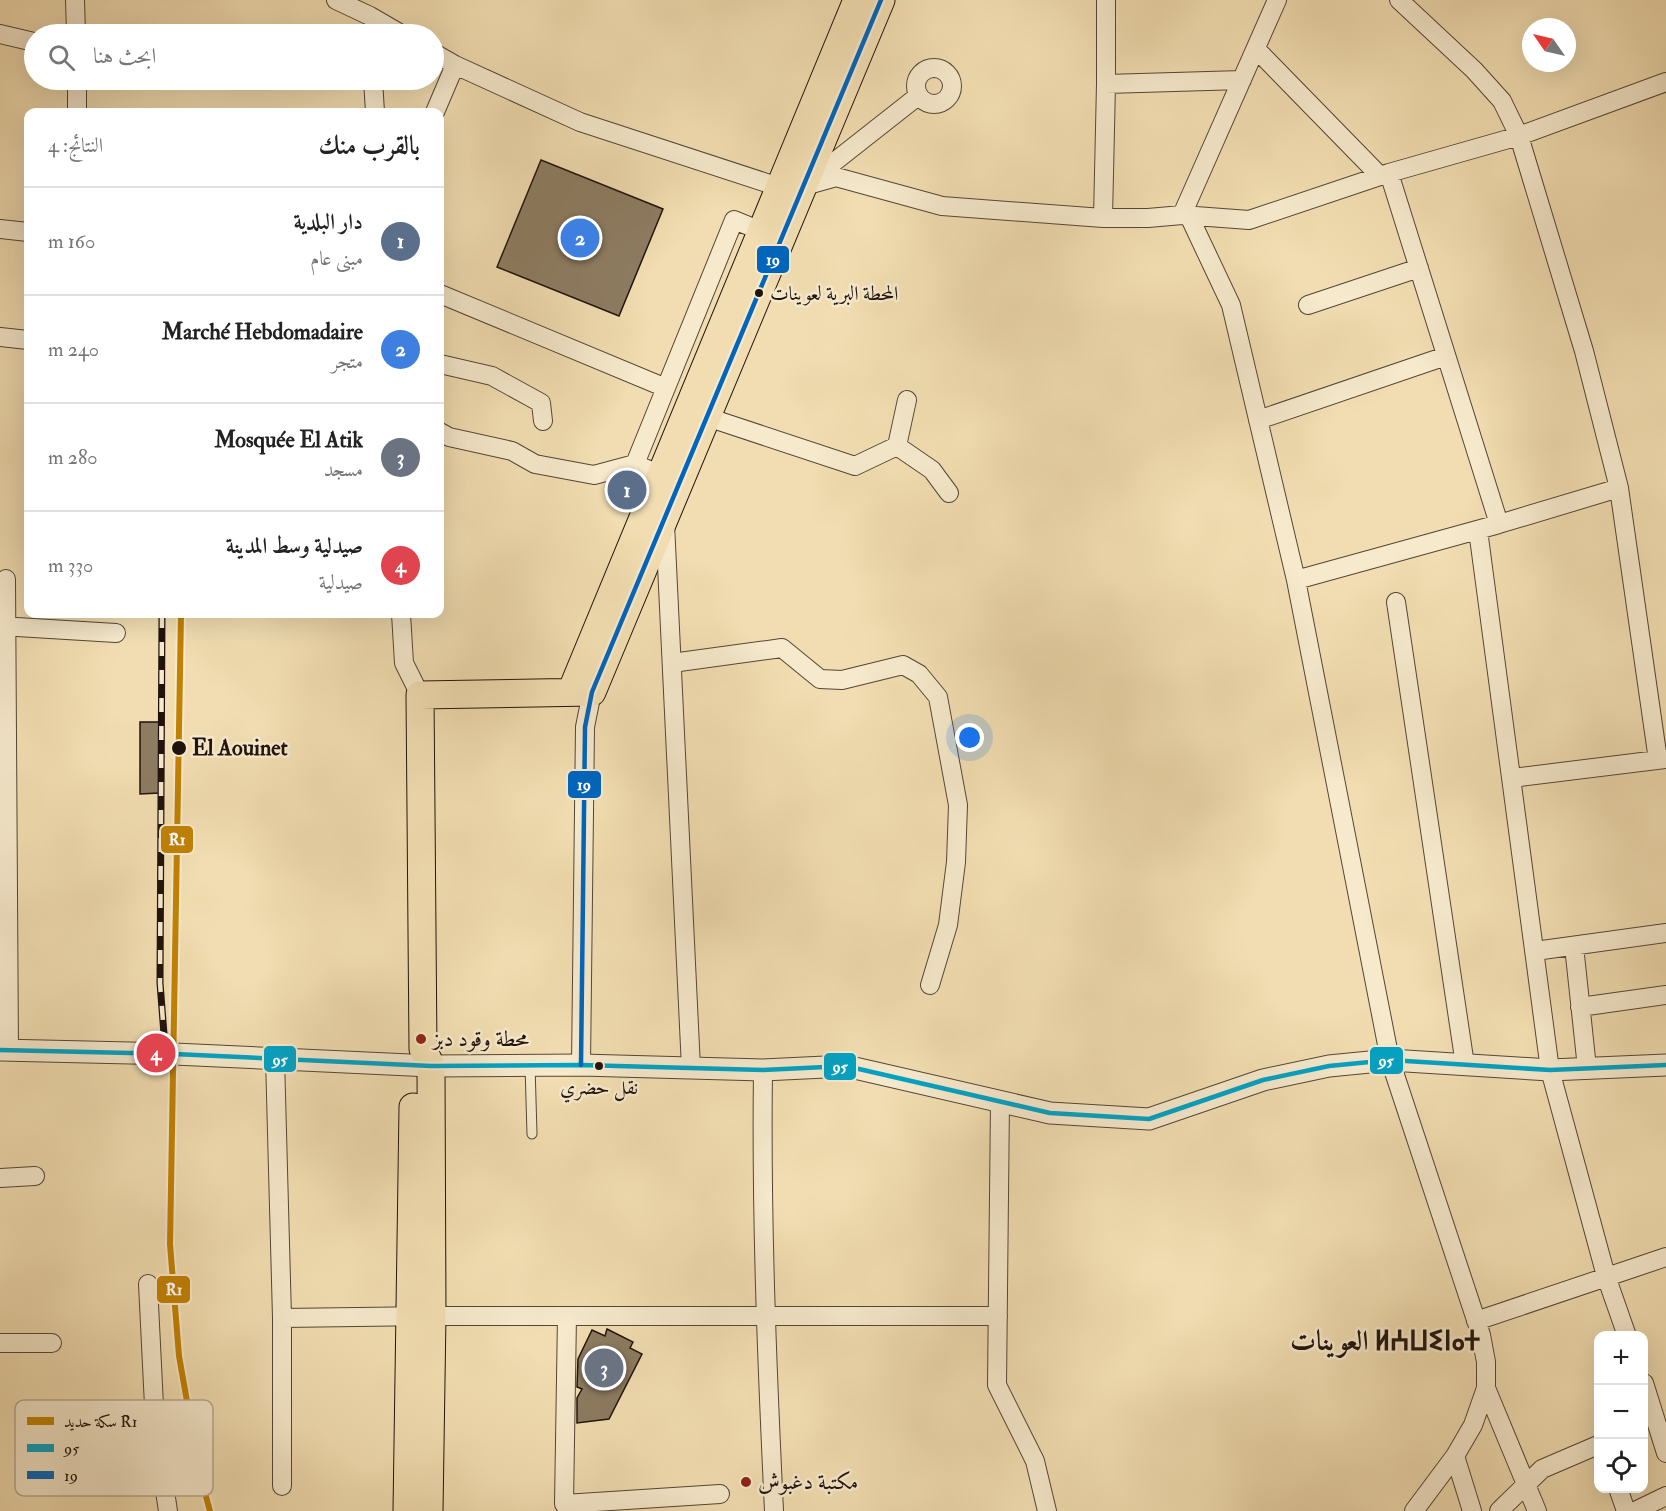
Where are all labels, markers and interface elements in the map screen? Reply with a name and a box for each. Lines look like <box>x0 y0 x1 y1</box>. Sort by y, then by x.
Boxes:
north arrow <box>1522 18 1576 72</box>
search box <box>24 24 444 90</box>
icon: search <box>45 41 78 74</box>
text: ابحث هنا <box>93 42 156 70</box>
text: بالقرب منك <box>318 130 420 162</box>
text: النتائج: 4 <box>48 133 103 158</box>
text: دار البلدية <box>294 208 363 236</box>
pin: 2 <box>560 216 600 260</box>
text: 160 m <box>48 229 95 254</box>
text: 1 <box>397 229 404 254</box>
line badge: 19 <box>756 245 790 274</box>
text: مبنى عام <box>310 246 363 271</box>
text: 19 <box>766 250 780 270</box>
place label: المحطة البرية لعوينات <box>770 281 898 306</box>
marker: المحطة البرية لعوينات <box>753 287 765 299</box>
text: Marché Hebdomadaire <box>162 318 363 346</box>
text: 240 m <box>48 337 99 362</box>
text: 2 <box>395 337 406 362</box>
text: متجر <box>331 349 363 374</box>
text: Mosquée El Atik <box>215 426 363 454</box>
text: 280 m <box>48 445 98 470</box>
text: 3 <box>397 445 404 470</box>
text: مسجد <box>324 457 363 482</box>
pin: 1 <box>608 468 646 512</box>
text: صيدلية وسط المدينة <box>226 532 363 560</box>
text: 330 m <box>48 553 93 578</box>
text: 4 <box>395 553 406 578</box>
text: صيدلية <box>319 570 363 595</box>
your location <box>955 723 984 752</box>
place label: El Aouinet <box>192 734 288 762</box>
marker: El Aouinet <box>170 739 188 757</box>
line badge: 19 <box>567 770 602 799</box>
text: 19 <box>577 775 591 795</box>
line badge: R1 <box>160 825 194 854</box>
text: R1 <box>168 830 186 850</box>
place label: محطة وقود دبز <box>431 1025 530 1053</box>
pin: 4 <box>136 1030 176 1076</box>
marker: محطة وقود دبز <box>414 1032 428 1046</box>
line badge: 95 <box>263 1045 297 1073</box>
line badge: 95 <box>1369 1046 1404 1075</box>
text: 95 <box>270 1050 289 1070</box>
text: 95 <box>1376 1051 1395 1071</box>
line badge: 95 <box>823 1052 857 1081</box>
text: 95 <box>830 1057 849 1077</box>
marker: نقل حضري <box>593 1060 605 1072</box>
place label: نقل حضري <box>560 1075 638 1103</box>
line badge: R1 <box>156 1275 191 1304</box>
text: R1 <box>165 1280 183 1300</box>
district label: العوينات ⵍⵄⵡⵉⵏⴰⵜ <box>1290 1324 1481 1359</box>
map controls <box>1594 1331 1648 1493</box>
button: + <box>1594 1331 1648 1385</box>
pin: 3 <box>584 1346 624 1390</box>
button: − <box>1594 1385 1648 1439</box>
legend <box>15 1400 213 1496</box>
text: سكة حديد R1 <box>64 1412 137 1432</box>
text: 95 <box>63 1439 79 1459</box>
button: locate <box>1594 1439 1648 1493</box>
text: 19 <box>64 1466 78 1486</box>
place label: مكتبة دغبوش <box>758 1468 858 1496</box>
marker: مكتبة دغبوش <box>739 1475 753 1489</box>

